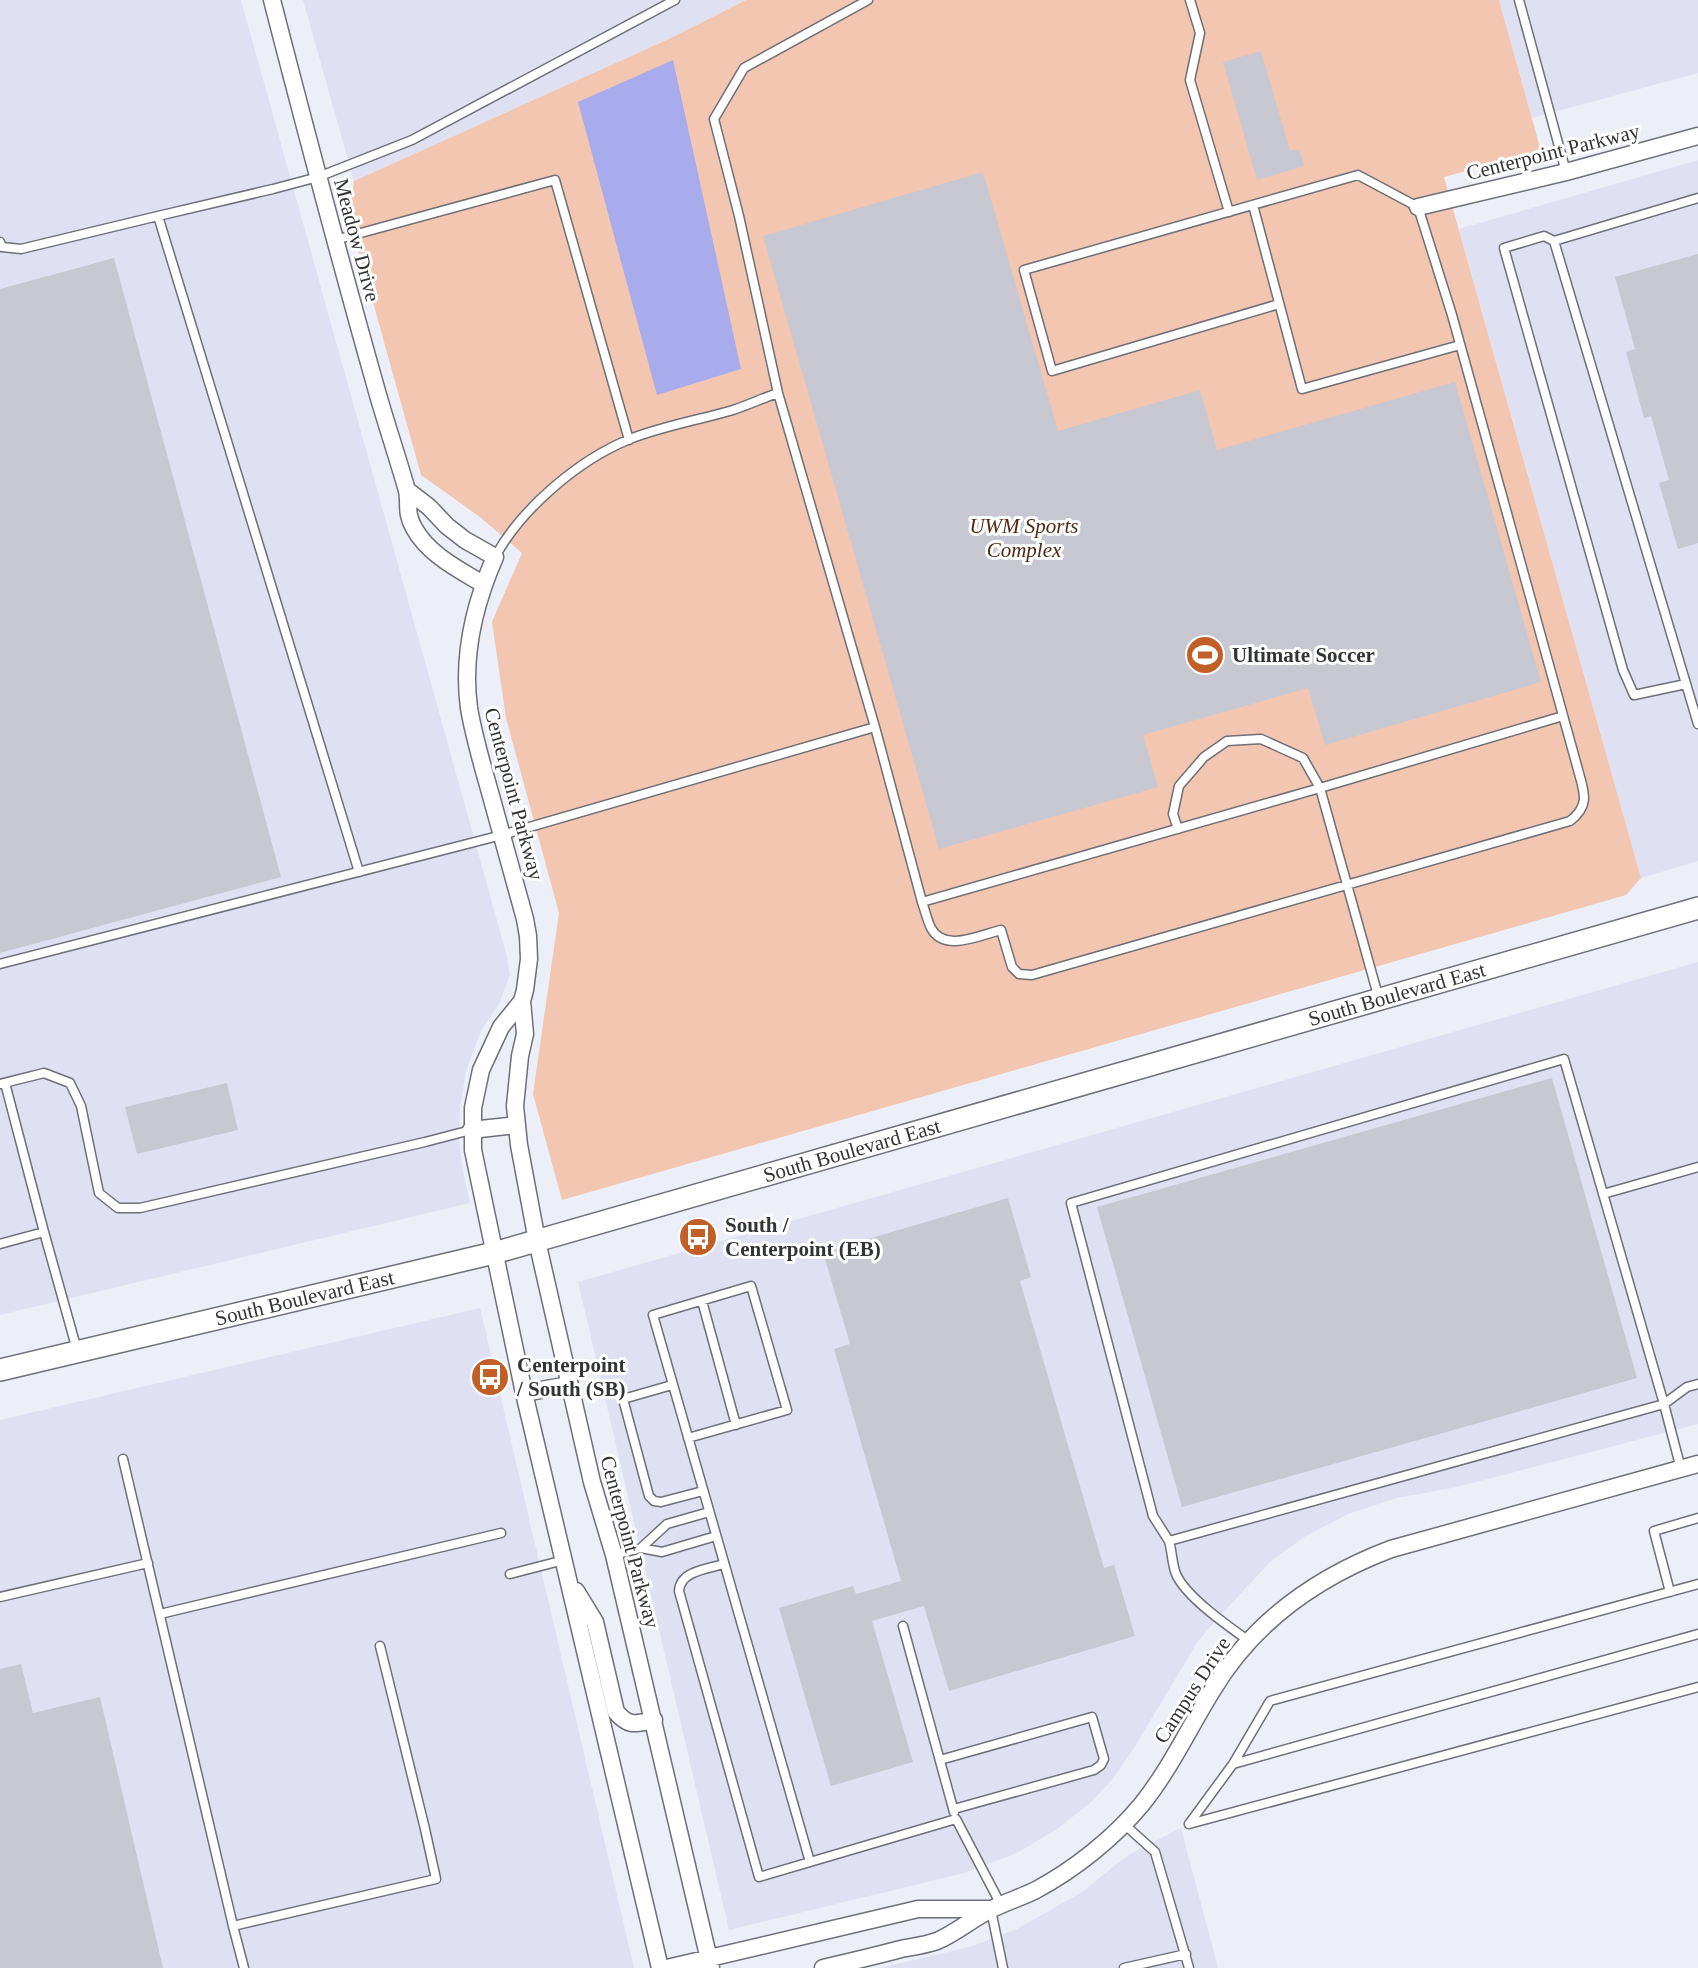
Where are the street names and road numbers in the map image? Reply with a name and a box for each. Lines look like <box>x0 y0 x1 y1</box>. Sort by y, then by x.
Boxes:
street label: Centerpoint Parkway <box>1464 119 1643 185</box>
street label: Meadow Drive <box>329 176 385 304</box>
street label: Centerpoint Parkway <box>479 705 549 883</box>
street label: South Boulevard East <box>1306 957 1489 1031</box>
street label: South Boulevard East <box>761 1114 943 1187</box>
street label: South Boulevard East <box>213 1265 397 1331</box>
street label: Centerpoint Parkway <box>595 1453 665 1631</box>
street label: Campus Drive <box>1149 1632 1235 1748</box>

